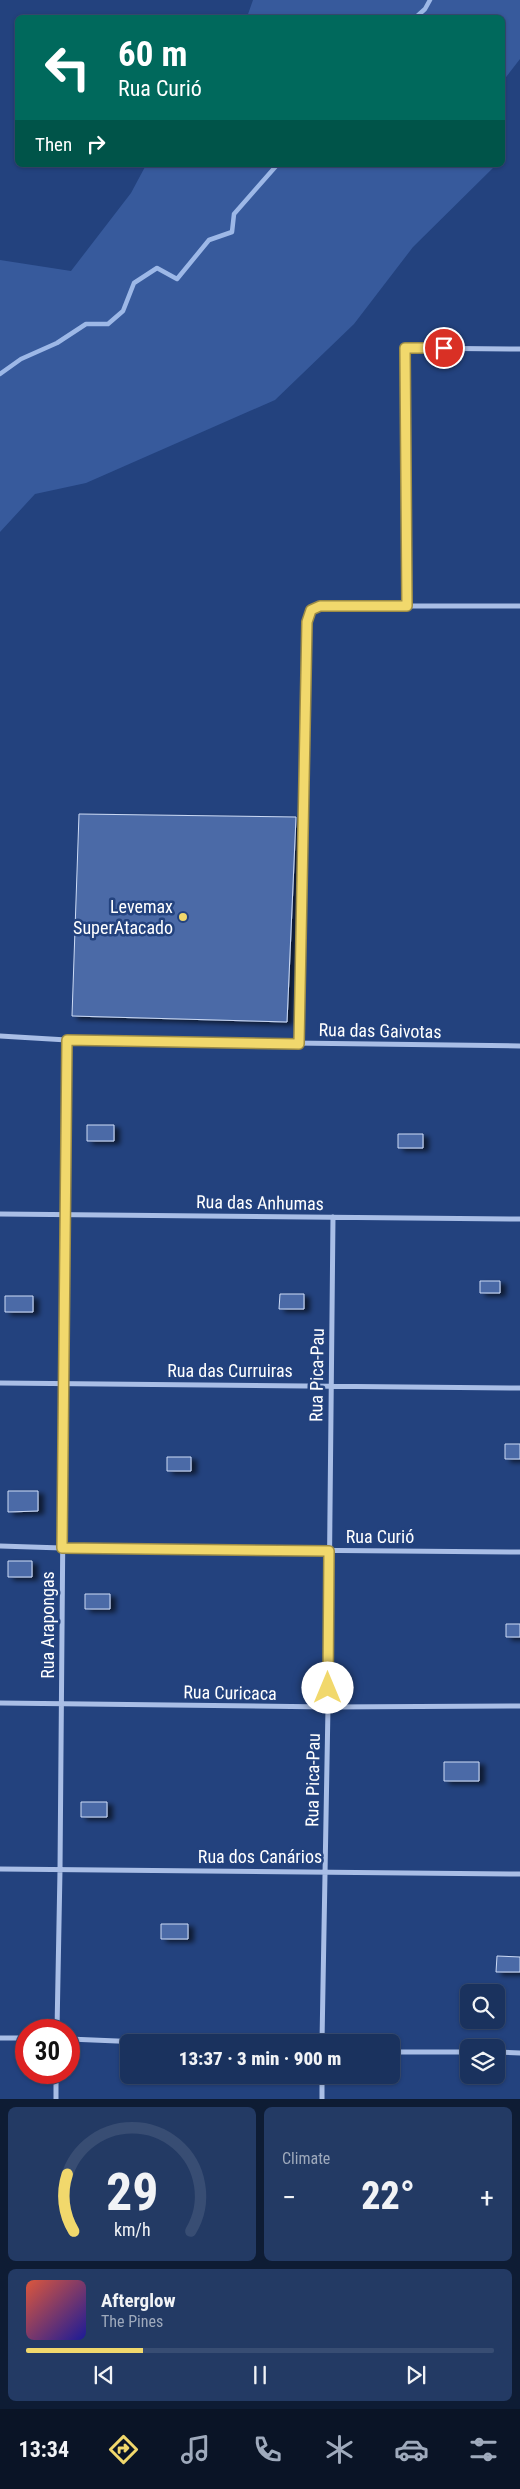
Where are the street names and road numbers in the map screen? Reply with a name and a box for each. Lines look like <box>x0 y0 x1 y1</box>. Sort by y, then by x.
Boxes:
street label: Rua das Gaivotas <box>318 1019 442 1042</box>
street label: Rua das Anhumas <box>196 1191 324 1214</box>
street label: Rua Pica-Pau <box>305 1328 328 1422</box>
street label: Rua das Curruiras <box>167 1360 293 1381</box>
street label: Rua Curió <box>346 1526 414 1547</box>
street label: Rua Arapongas <box>37 1571 58 1679</box>
street label: Rua Curicaca <box>183 1681 277 1704</box>
street label: Rua Pica-Pau <box>301 1733 324 1827</box>
street label: Rua dos Canários <box>198 1846 322 1867</box>

